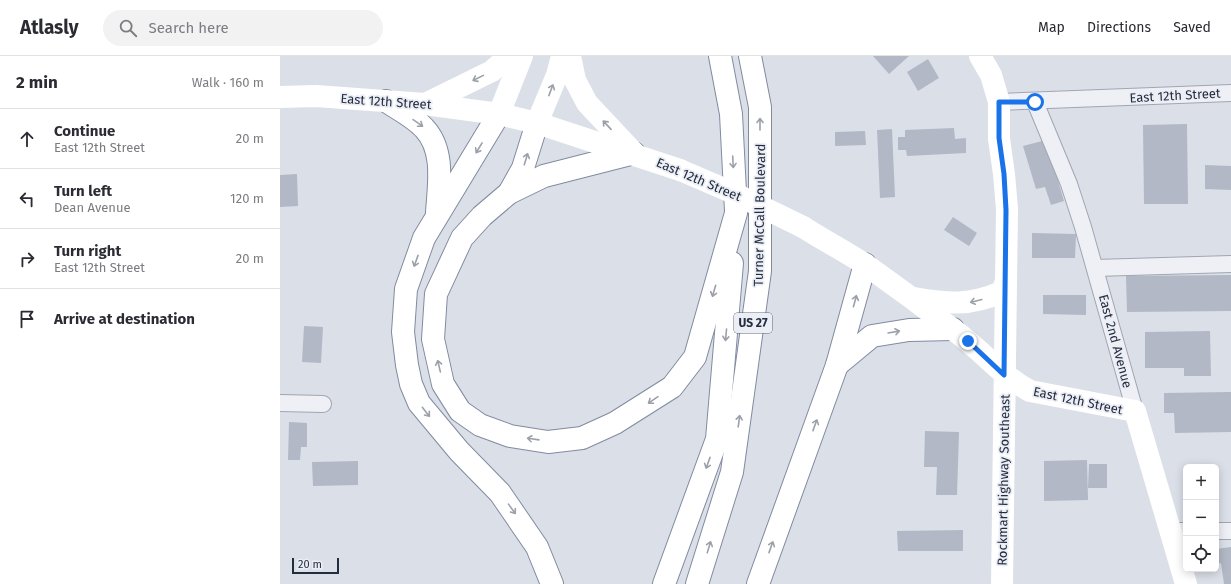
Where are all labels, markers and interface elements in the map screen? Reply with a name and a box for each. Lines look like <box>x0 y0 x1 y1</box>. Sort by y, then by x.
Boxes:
search box <box>103 10 383 46</box>
text: Atlasly <box>20 16 79 39</box>
icon: search <box>117 17 139 39</box>
text: Search here <box>149 19 229 37</box>
text: Map <box>1038 19 1065 36</box>
text: Directions <box>1087 19 1151 36</box>
text: Saved <box>1173 19 1211 36</box>
text: 2 min <box>16 72 58 93</box>
text: Walk · 160 m <box>192 75 264 90</box>
one-way arrow <box>472 75 484 82</box>
one-way arrow <box>547 84 555 96</box>
street label: East 12th Street <box>1129 86 1221 105</box>
street label: East 12th Street <box>340 91 432 112</box>
route start <box>1026 93 1044 111</box>
one-way arrow <box>756 118 764 131</box>
one-way arrow <box>412 119 423 127</box>
one-way arrow <box>602 120 612 130</box>
text: Continue <box>54 122 115 140</box>
icon: ahead <box>16 128 38 150</box>
text: 20 m <box>236 131 264 146</box>
text: East 12th Street <box>54 140 145 155</box>
one-way arrow <box>474 142 482 154</box>
street label: Turner McCall Boulevard <box>751 143 768 287</box>
one-way arrow <box>522 154 530 166</box>
street label: East 12th Street <box>654 155 744 204</box>
one-way arrow <box>730 155 737 168</box>
text: Turn left <box>54 182 112 200</box>
icon: left <box>16 188 38 210</box>
text: 120 m <box>230 191 264 206</box>
text: Dean Avenue <box>54 200 131 215</box>
text: Turn right <box>54 242 121 260</box>
icon: right <box>16 248 38 270</box>
text: 20 m <box>236 251 264 266</box>
one-way arrow <box>412 254 419 267</box>
text: East 12th Street <box>54 260 145 275</box>
one-way arrow <box>710 284 717 297</box>
street label: East 2nd Avenue <box>1096 293 1135 390</box>
one-way arrow <box>851 295 859 308</box>
one-way arrow <box>969 297 982 305</box>
icon: arrive <box>16 308 38 330</box>
text: Arrive at destination <box>54 310 195 328</box>
road number: US 27 <box>734 313 772 333</box>
one-way arrow <box>722 328 729 341</box>
one-way arrow <box>887 328 900 336</box>
route end <box>959 332 977 350</box>
one-way arrow <box>434 359 442 372</box>
street label: East 12th Street <box>1032 384 1124 417</box>
street label: Rockmart Highway Southeast <box>995 394 1013 566</box>
one-way arrow <box>647 396 658 404</box>
one-way arrow <box>422 407 431 418</box>
one-way arrow <box>735 415 743 428</box>
one-way arrow <box>812 420 820 432</box>
one-way arrow <box>526 435 539 443</box>
one-way arrow <box>703 457 711 469</box>
map controls <box>1183 464 1219 572</box>
button: + <box>1183 464 1219 500</box>
button: − <box>1183 500 1219 536</box>
one-way arrow <box>508 504 516 515</box>
button: locate <box>1183 536 1219 572</box>
one-way arrow <box>706 540 713 553</box>
one-way arrow <box>768 541 775 554</box>
scale bar <box>292 556 339 575</box>
text: 20 m <box>298 558 322 571</box>

